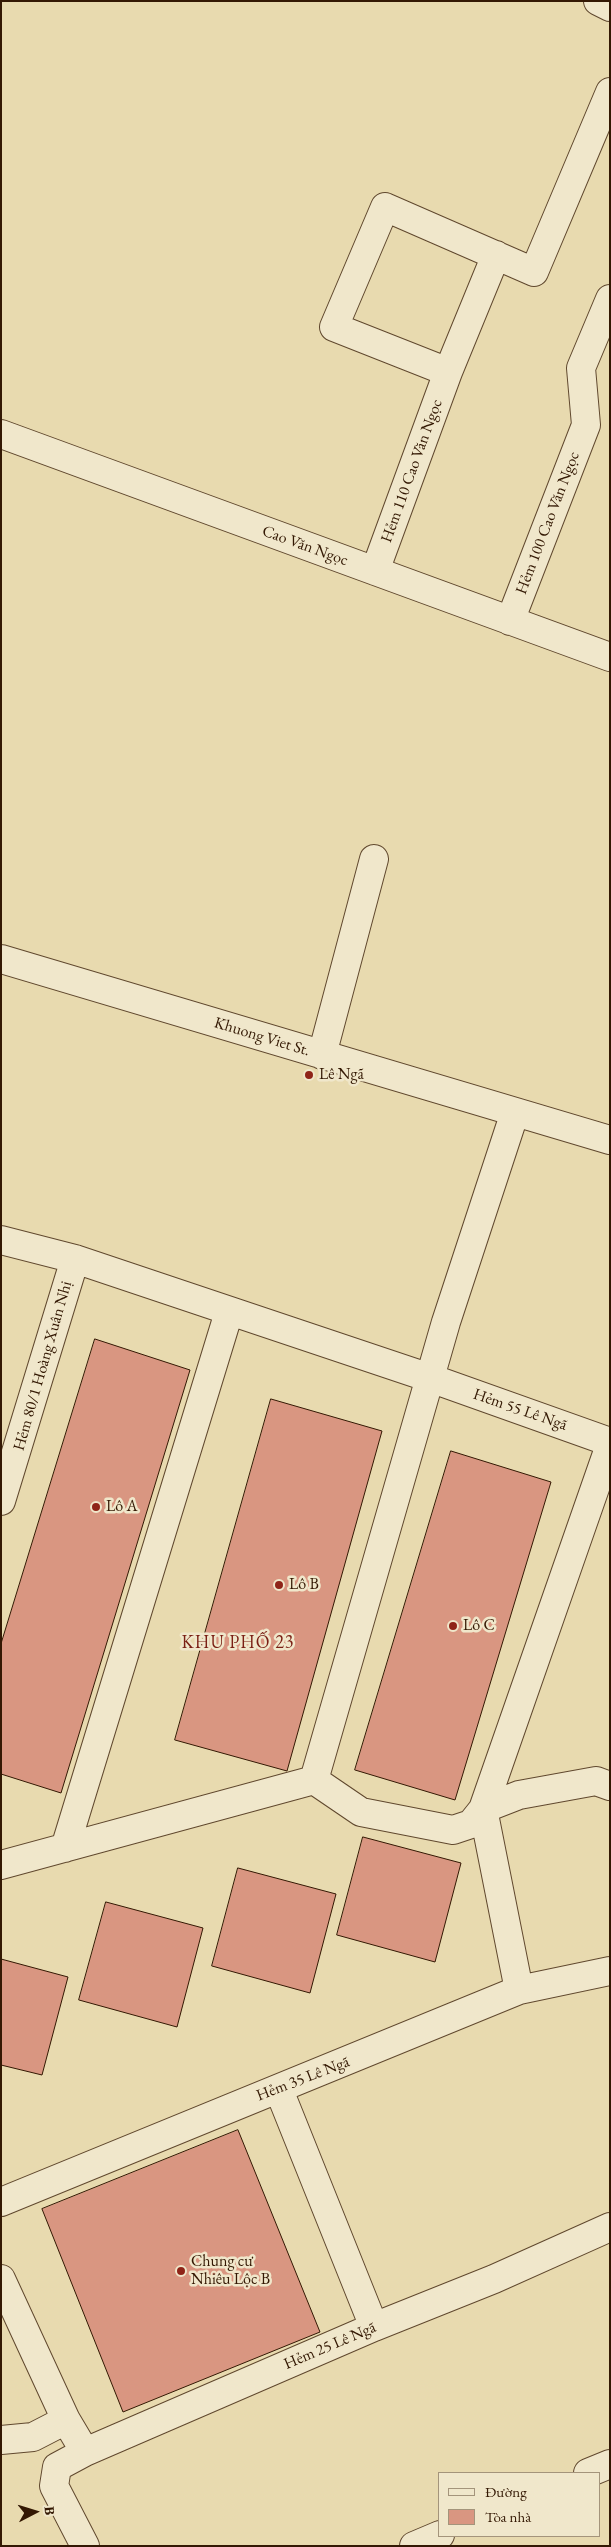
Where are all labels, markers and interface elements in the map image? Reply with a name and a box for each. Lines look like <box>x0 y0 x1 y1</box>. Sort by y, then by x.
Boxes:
street label: Hẻm 110 Cao Văn Ngọc <box>377 397 447 545</box>
street label: Hẻm 100 Cao Văn Ngọc <box>512 449 584 597</box>
street label: Cao Văn Ngọc <box>259 522 351 570</box>
street label: Khuong Viet St. <box>212 1013 312 1061</box>
place label: Lê Ngã <box>319 1065 364 1085</box>
marker: Lê Ngã <box>303 1069 315 1081</box>
street label: Hẻm 80/1 Hoàng Xuân Nhị <box>10 1279 76 1453</box>
street label: Hẻm 55 Lê Ngã <box>470 1385 570 1435</box>
place label: Lô A <box>106 1497 138 1517</box>
marker: Lô A <box>90 1501 102 1513</box>
place label: Lô B <box>289 1575 319 1595</box>
marker: Lô B <box>273 1579 285 1591</box>
place label: Lô C <box>463 1616 495 1636</box>
marker: Lô C <box>447 1620 459 1632</box>
district label: KHU PHỐ 23 <box>180 1632 296 1654</box>
street label: Hẻm 35 Lê Ngã <box>254 2052 352 2106</box>
place label: Chung cư Nhiêu Lộc B <box>191 2252 270 2290</box>
marker: Chung cư Nhiêu Lộc B <box>175 2265 187 2277</box>
street label: Hẻm 25 Lê Ngã <box>281 2318 379 2374</box>
legend <box>438 2472 601 2537</box>
text: Đường <box>485 2482 527 2501</box>
north arrow <box>10 2487 60 2537</box>
text: B <box>41 2506 59 2516</box>
text: Tòa nhà <box>485 2507 531 2526</box>

